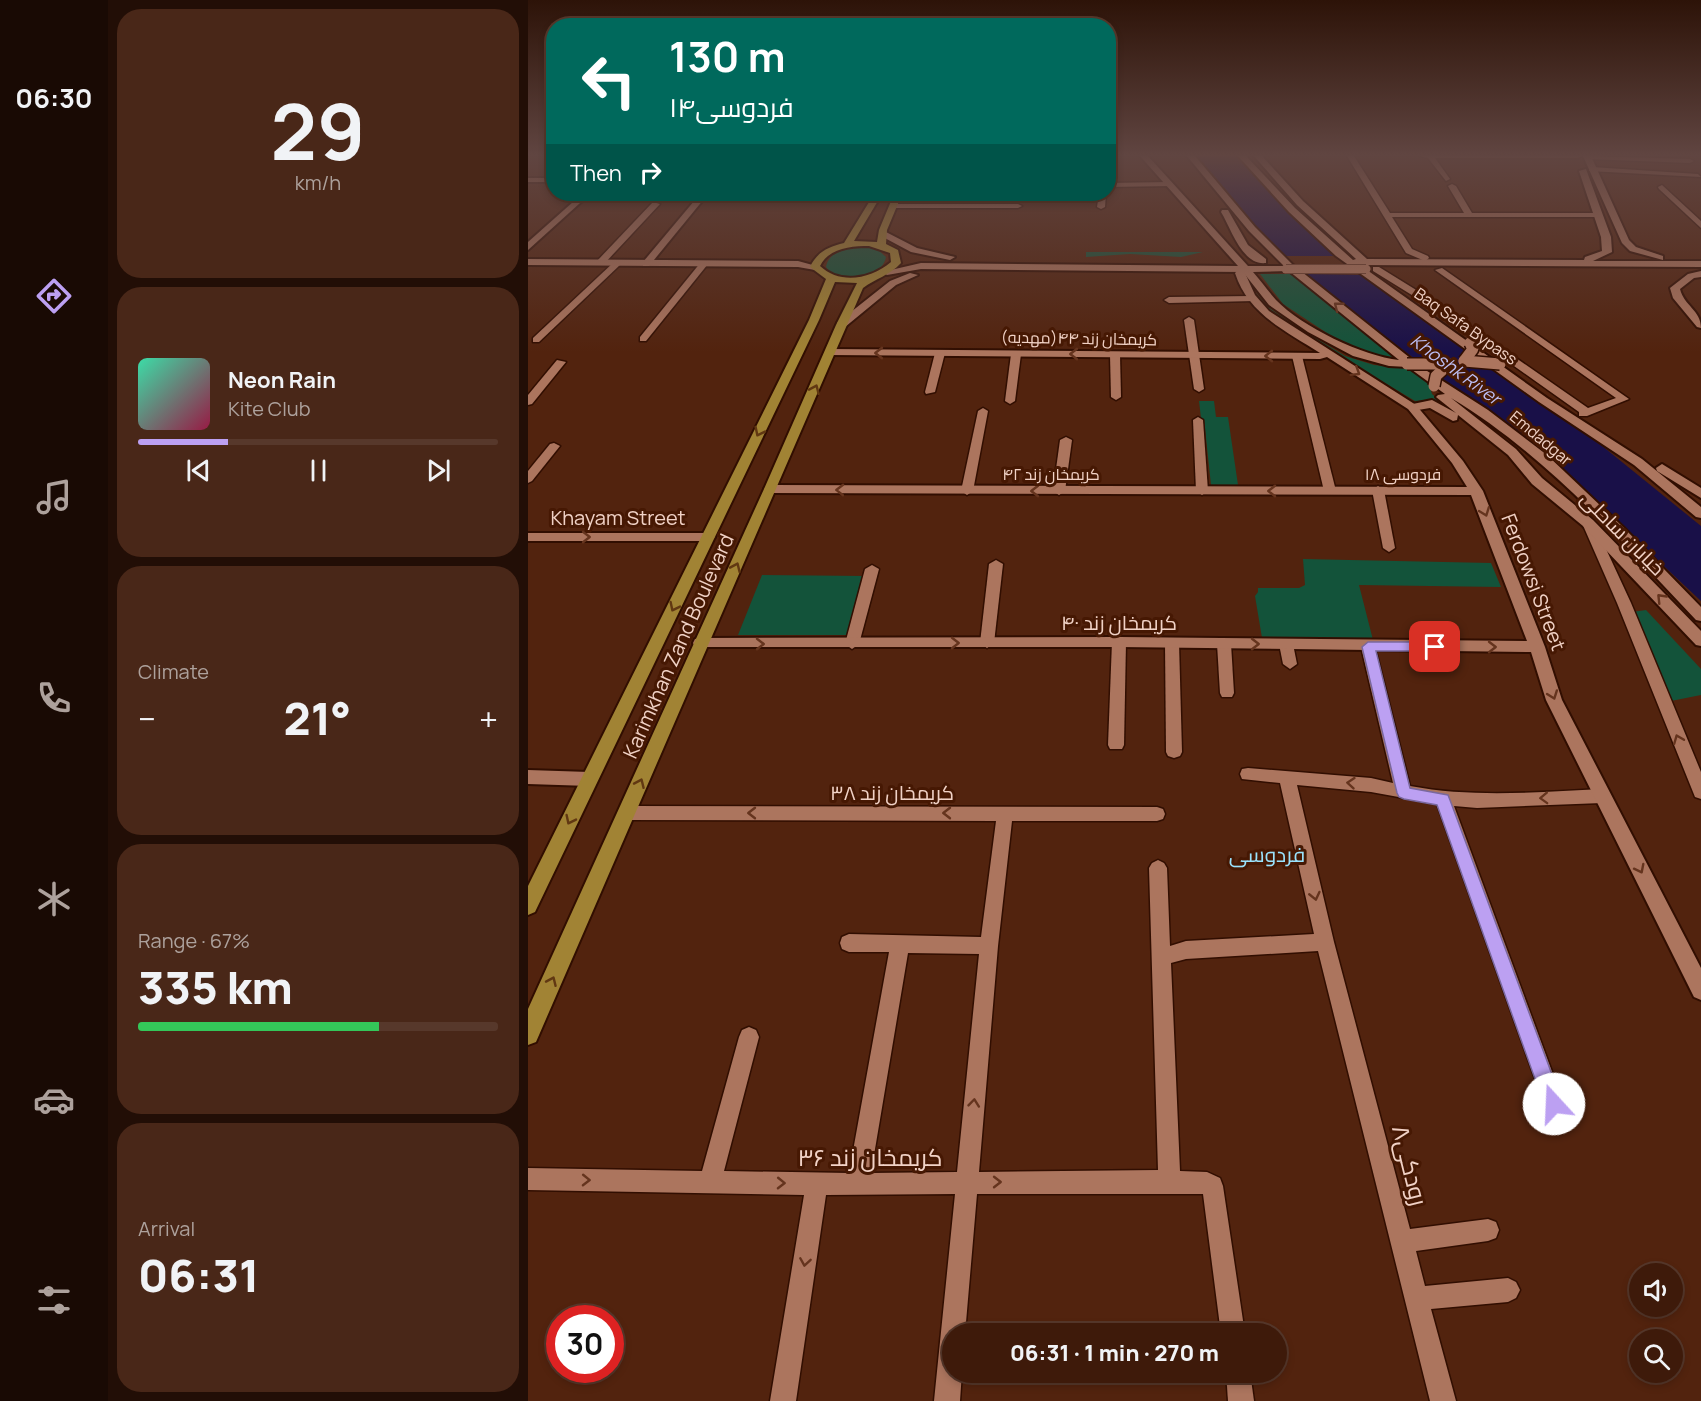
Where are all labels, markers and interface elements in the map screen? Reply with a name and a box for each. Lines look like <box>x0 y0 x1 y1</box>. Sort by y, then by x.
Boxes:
text: 130 m <box>669 27 786 85</box>
icon: left <box>570 42 648 120</box>
text: 29 <box>271 77 365 183</box>
text: 06:30 <box>15 79 93 116</box>
text: فردوسی۱۴ <box>669 88 794 125</box>
icon: right <box>634 156 667 189</box>
text: Then <box>570 158 622 188</box>
text: km/h <box>295 169 341 196</box>
icon: directions <box>33 275 75 317</box>
street label: Baq Safa Bypass <box>1410 282 1522 370</box>
one-way arrow <box>1334 303 1345 314</box>
street label: کریمخان زند ۴۴(مهدیه) <box>1001 326 1157 350</box>
water label: Khoshk River <box>1406 328 1508 411</box>
one-way arrow <box>875 347 884 359</box>
one-way arrow <box>1070 348 1079 360</box>
one-way arrow <box>1265 350 1274 362</box>
one-way arrow <box>1350 364 1360 376</box>
text: Neon Rain <box>228 365 336 395</box>
one-way arrow <box>808 384 820 395</box>
text: Kite Club <box>228 395 311 422</box>
street label: Emdadgar <box>1505 406 1577 471</box>
one-way arrow <box>755 425 766 436</box>
icon: previous <box>182 454 215 487</box>
icon: pause <box>302 454 335 487</box>
icon: next <box>422 454 455 487</box>
street label: کریمخان زند ۴۲ <box>1002 463 1100 485</box>
street label: فردوسی ۱۸ <box>1365 463 1441 485</box>
icon: music <box>33 476 75 518</box>
one-way arrow <box>835 484 844 496</box>
one-way arrow <box>1030 485 1039 497</box>
one-way arrow <box>1267 485 1276 497</box>
street label: خیابان ساحلی <box>1575 485 1671 581</box>
street label: Khayam Street <box>550 504 686 531</box>
one-way arrow <box>1477 506 1490 517</box>
street label: Ferdowsi Street <box>1495 510 1573 654</box>
street label: Karimkhan Zand Boulevard <box>616 529 740 763</box>
one-way arrow <box>582 531 591 543</box>
one-way arrow <box>728 562 740 573</box>
one-way arrow <box>1657 595 1668 606</box>
one-way arrow <box>669 601 681 612</box>
street label: کریمخان زند ۴۰ <box>1061 609 1177 636</box>
pin <box>1409 621 1460 672</box>
icon: arrive <box>1418 630 1451 663</box>
one-way arrow <box>950 637 959 649</box>
one-way arrow <box>755 638 764 650</box>
one-way arrow <box>1250 638 1259 650</box>
one-way arrow <box>1487 641 1496 653</box>
text: Climate <box>138 658 209 685</box>
icon: phone <box>33 677 75 719</box>
text: 21° <box>283 687 351 749</box>
one-way arrow <box>1546 688 1558 699</box>
text: − <box>138 696 156 741</box>
text: + <box>479 696 498 741</box>
one-way arrow <box>1673 734 1685 745</box>
one-way arrow <box>1346 777 1355 790</box>
one-way arrow <box>633 779 645 790</box>
street label: کریمخان زند ۳۸ <box>830 779 954 806</box>
one-way arrow <box>1539 792 1548 805</box>
one-way arrow <box>747 807 756 819</box>
one-way arrow <box>942 807 951 819</box>
one-way arrow <box>565 814 577 825</box>
district label: فردوسی <box>1229 840 1305 868</box>
one-way arrow <box>1632 863 1644 874</box>
icon: climate <box>33 878 75 920</box>
one-way arrow <box>1307 890 1320 900</box>
text: Range · 67% <box>138 927 250 954</box>
text: 335 km <box>138 956 293 1018</box>
one-way arrow <box>545 976 557 987</box>
position arrow <box>1522 1072 1586 1136</box>
icon: car <box>33 1079 75 1121</box>
one-way arrow <box>967 1098 980 1107</box>
street label: رودکی۸ <box>1385 1121 1437 1209</box>
street label: کریمخان زند ۳۶ <box>797 1140 943 1173</box>
one-way arrow <box>582 1174 591 1186</box>
one-way arrow <box>993 1176 1002 1188</box>
one-way arrow <box>777 1177 786 1189</box>
text: Arrival <box>138 1215 195 1242</box>
text: 06:31 <box>138 1244 259 1306</box>
one-way arrow <box>799 1258 811 1267</box>
map controls <box>1629 1263 1683 1383</box>
button: sound <box>1629 1263 1683 1317</box>
icon: filters <box>33 1279 75 1321</box>
speed limit sign: 30 <box>546 1305 624 1383</box>
button: search <box>1629 1329 1683 1383</box>
text: 06:31 · 1 min · 270 m <box>1010 1338 1219 1368</box>

